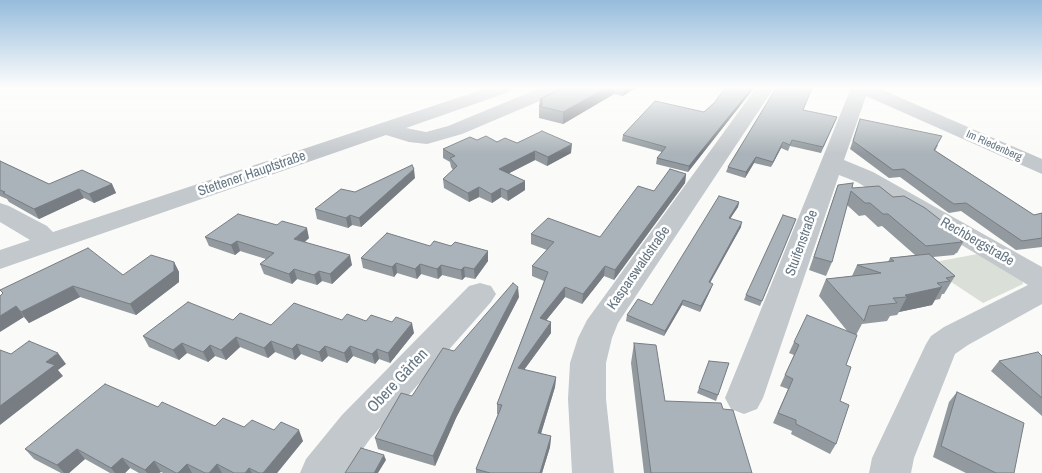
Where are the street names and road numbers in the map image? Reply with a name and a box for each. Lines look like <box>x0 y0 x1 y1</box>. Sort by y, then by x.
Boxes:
street label: Im Riedenberg <box>964 128 1024 164</box>
street label: Stettener Hauptstraße <box>196 148 308 200</box>
street label: Stuifenstraße <box>782 208 822 278</box>
street label: Rechbergstraße <box>937 214 1017 270</box>
street label: Kasparswaldstraße <box>604 223 674 313</box>
street label: Obere Gärten <box>364 345 432 417</box>

